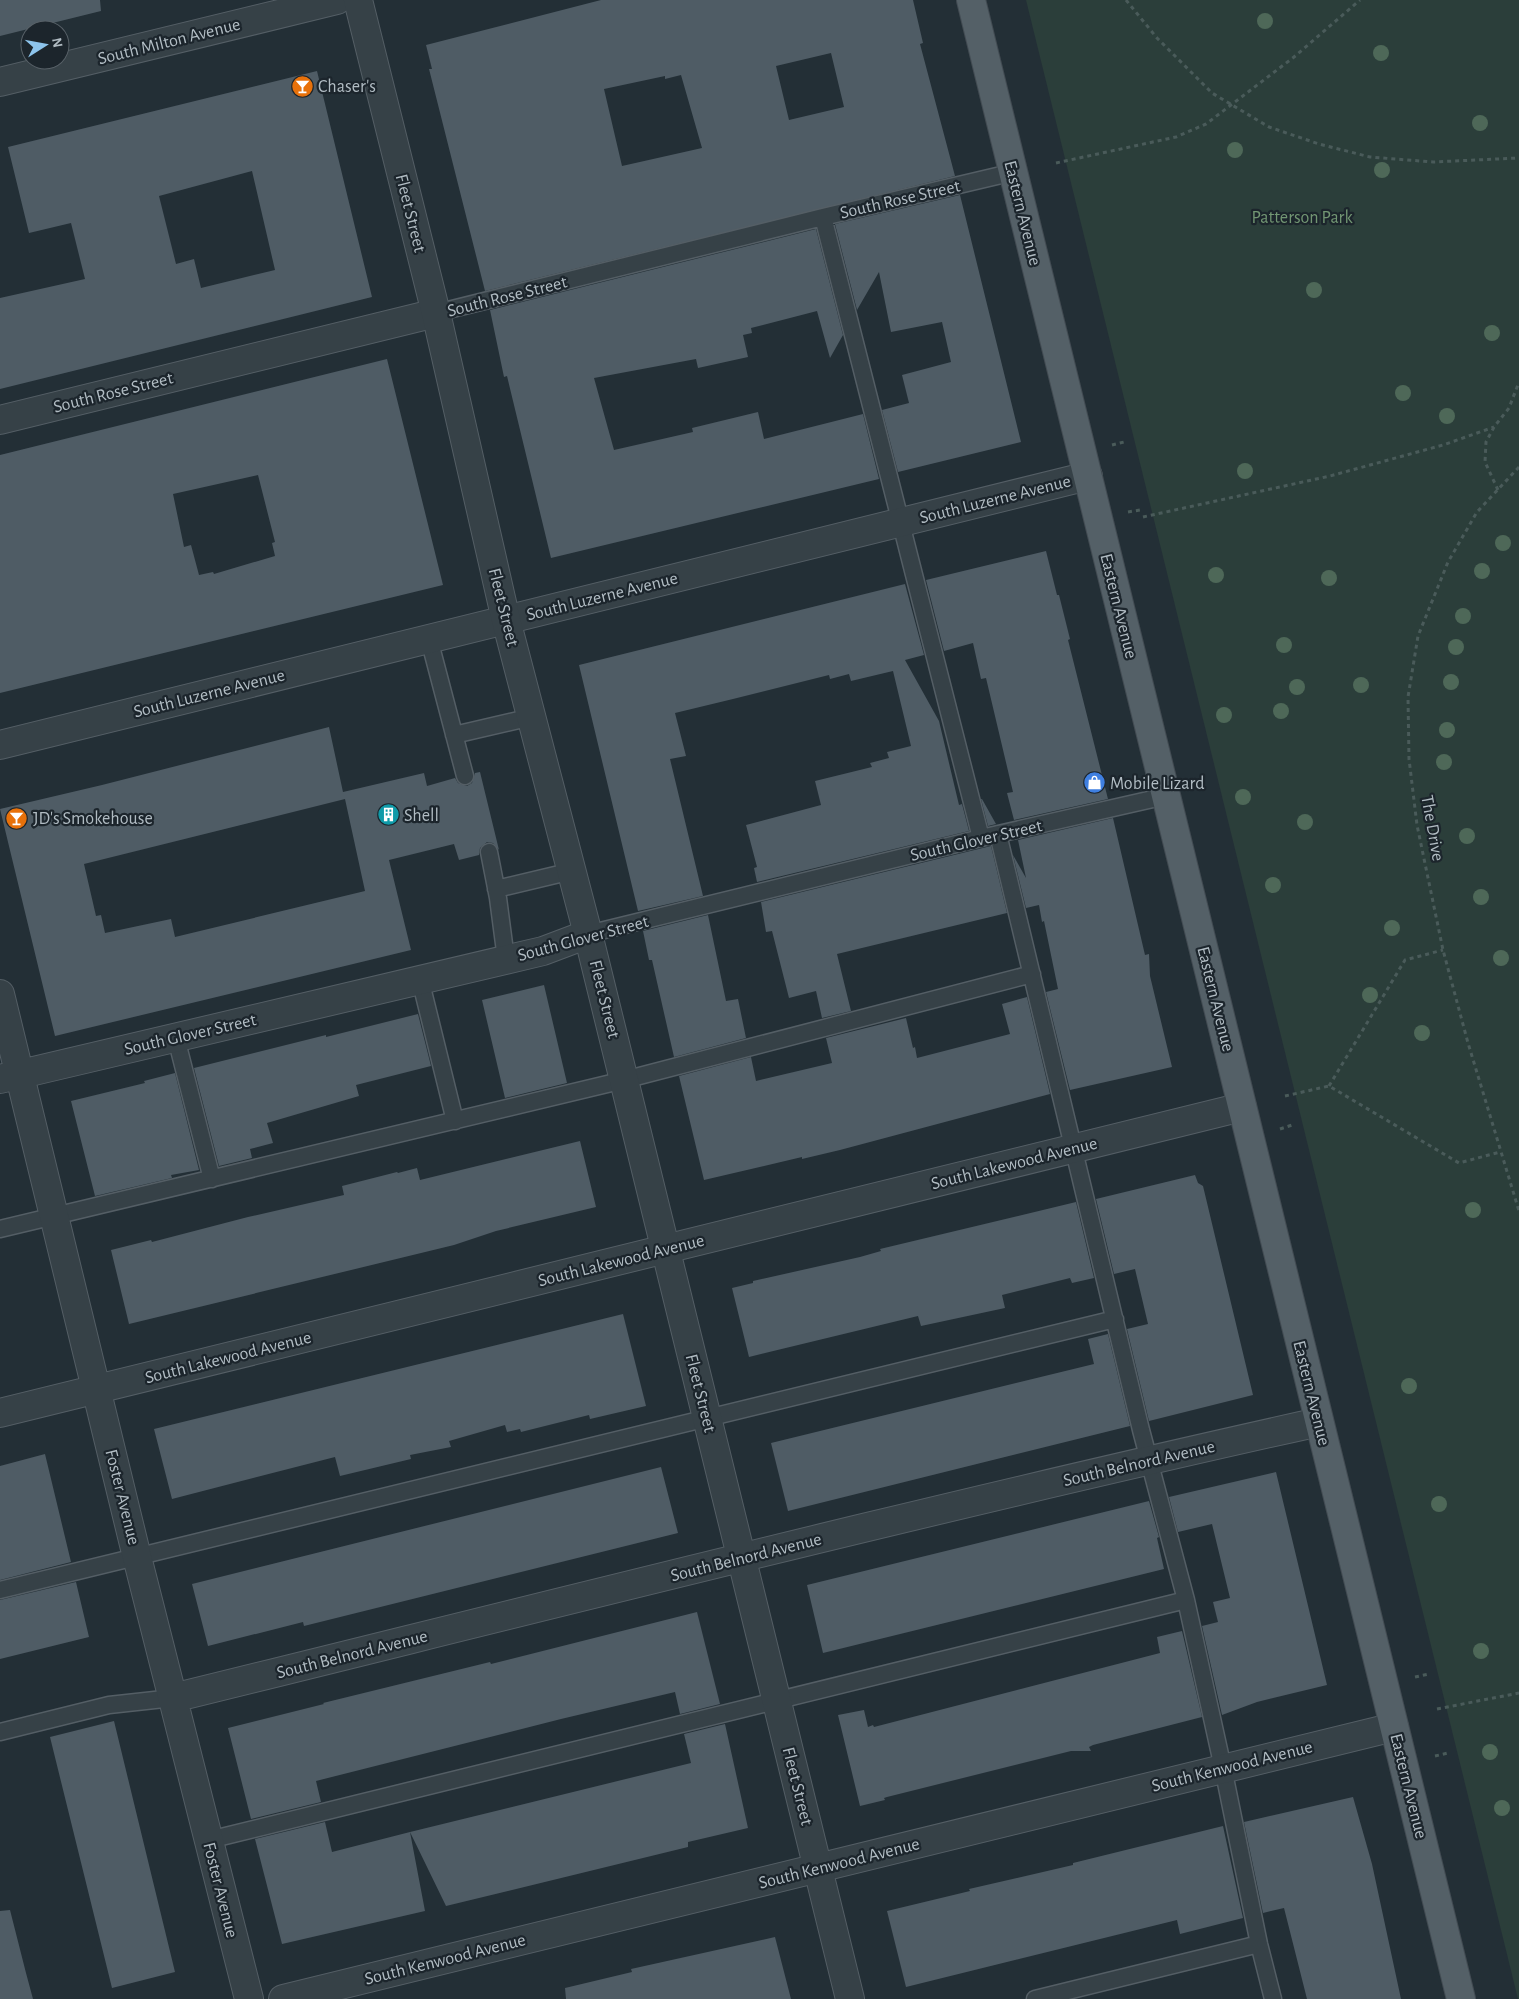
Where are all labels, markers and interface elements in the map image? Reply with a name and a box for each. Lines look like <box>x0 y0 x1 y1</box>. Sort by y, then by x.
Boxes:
street label: South Milton Avenue <box>96 16 242 68</box>
north arrow <box>20 20 70 70</box>
text: N <box>49 37 65 49</box>
bar icon: Chaser's <box>290 74 314 98</box>
place label: Chaser's <box>318 78 376 96</box>
street label: Eastern Avenue <box>1000 159 1044 268</box>
street label: Fleet Street <box>392 172 428 254</box>
street label: South Rose Street <box>838 177 962 223</box>
park label: Patterson Park <box>1251 209 1353 227</box>
street label: South Rose Street <box>446 273 569 321</box>
street label: South Rose Street <box>52 369 175 417</box>
street label: South Luzerne Avenue <box>918 472 1073 527</box>
street label: Eastern Avenue <box>1096 552 1140 661</box>
street label: Fleet Street <box>485 566 521 648</box>
street label: South Luzerne Avenue <box>525 569 680 624</box>
street label: South Luzerne Avenue <box>132 666 287 721</box>
shop icon: Mobile Lizard <box>1082 771 1106 795</box>
place label: Mobile Lizard <box>1110 775 1205 793</box>
street label: The Drive <box>1417 794 1447 863</box>
building icon: Shell <box>376 803 400 827</box>
bar icon: JD's Smokehouse <box>5 806 29 830</box>
place label: Shell <box>404 807 439 825</box>
place label: JD's Smokehouse <box>33 810 153 828</box>
street label: South Glover Street <box>909 817 1044 865</box>
street label: South Glover Street <box>516 913 651 965</box>
street label: Eastern Avenue <box>1193 945 1237 1054</box>
street label: Fleet Street <box>586 958 622 1040</box>
street label: South Glover Street <box>123 1011 258 1059</box>
street label: South Lakewood Avenue <box>929 1135 1099 1193</box>
street label: South Lakewood Avenue <box>536 1232 706 1290</box>
street label: South Lakewood Avenue <box>143 1329 313 1387</box>
street label: Eastern Avenue <box>1289 1339 1333 1448</box>
street label: Fleet Street <box>682 1352 718 1434</box>
street label: South Belnord Avenue <box>1062 1438 1217 1490</box>
street label: Foster Avenue <box>101 1448 143 1547</box>
street label: South Belnord Avenue <box>669 1530 824 1585</box>
street label: South Belnord Avenue <box>275 1627 430 1682</box>
street label: Eastern Avenue <box>1386 1732 1430 1841</box>
street label: South Kenwood Avenue <box>1150 1738 1315 1796</box>
street label: Fleet Street <box>779 1745 815 1827</box>
street label: South Kenwood Avenue <box>757 1835 922 1893</box>
street label: Foster Avenue <box>199 1841 241 1940</box>
street label: South Kenwood Avenue <box>363 1931 528 1989</box>

